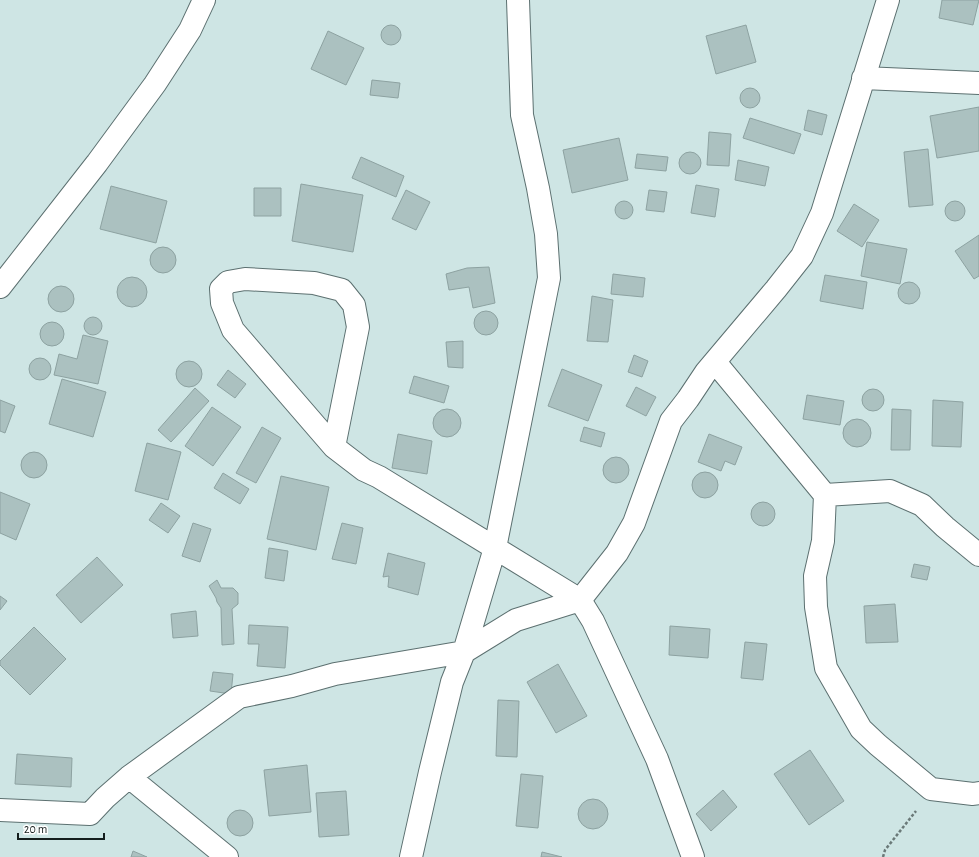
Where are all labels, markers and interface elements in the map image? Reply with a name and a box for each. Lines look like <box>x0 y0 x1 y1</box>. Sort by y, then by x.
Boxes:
scale bar <box>18 815 104 841</box>
text: 20 m <box>24 823 47 835</box>

